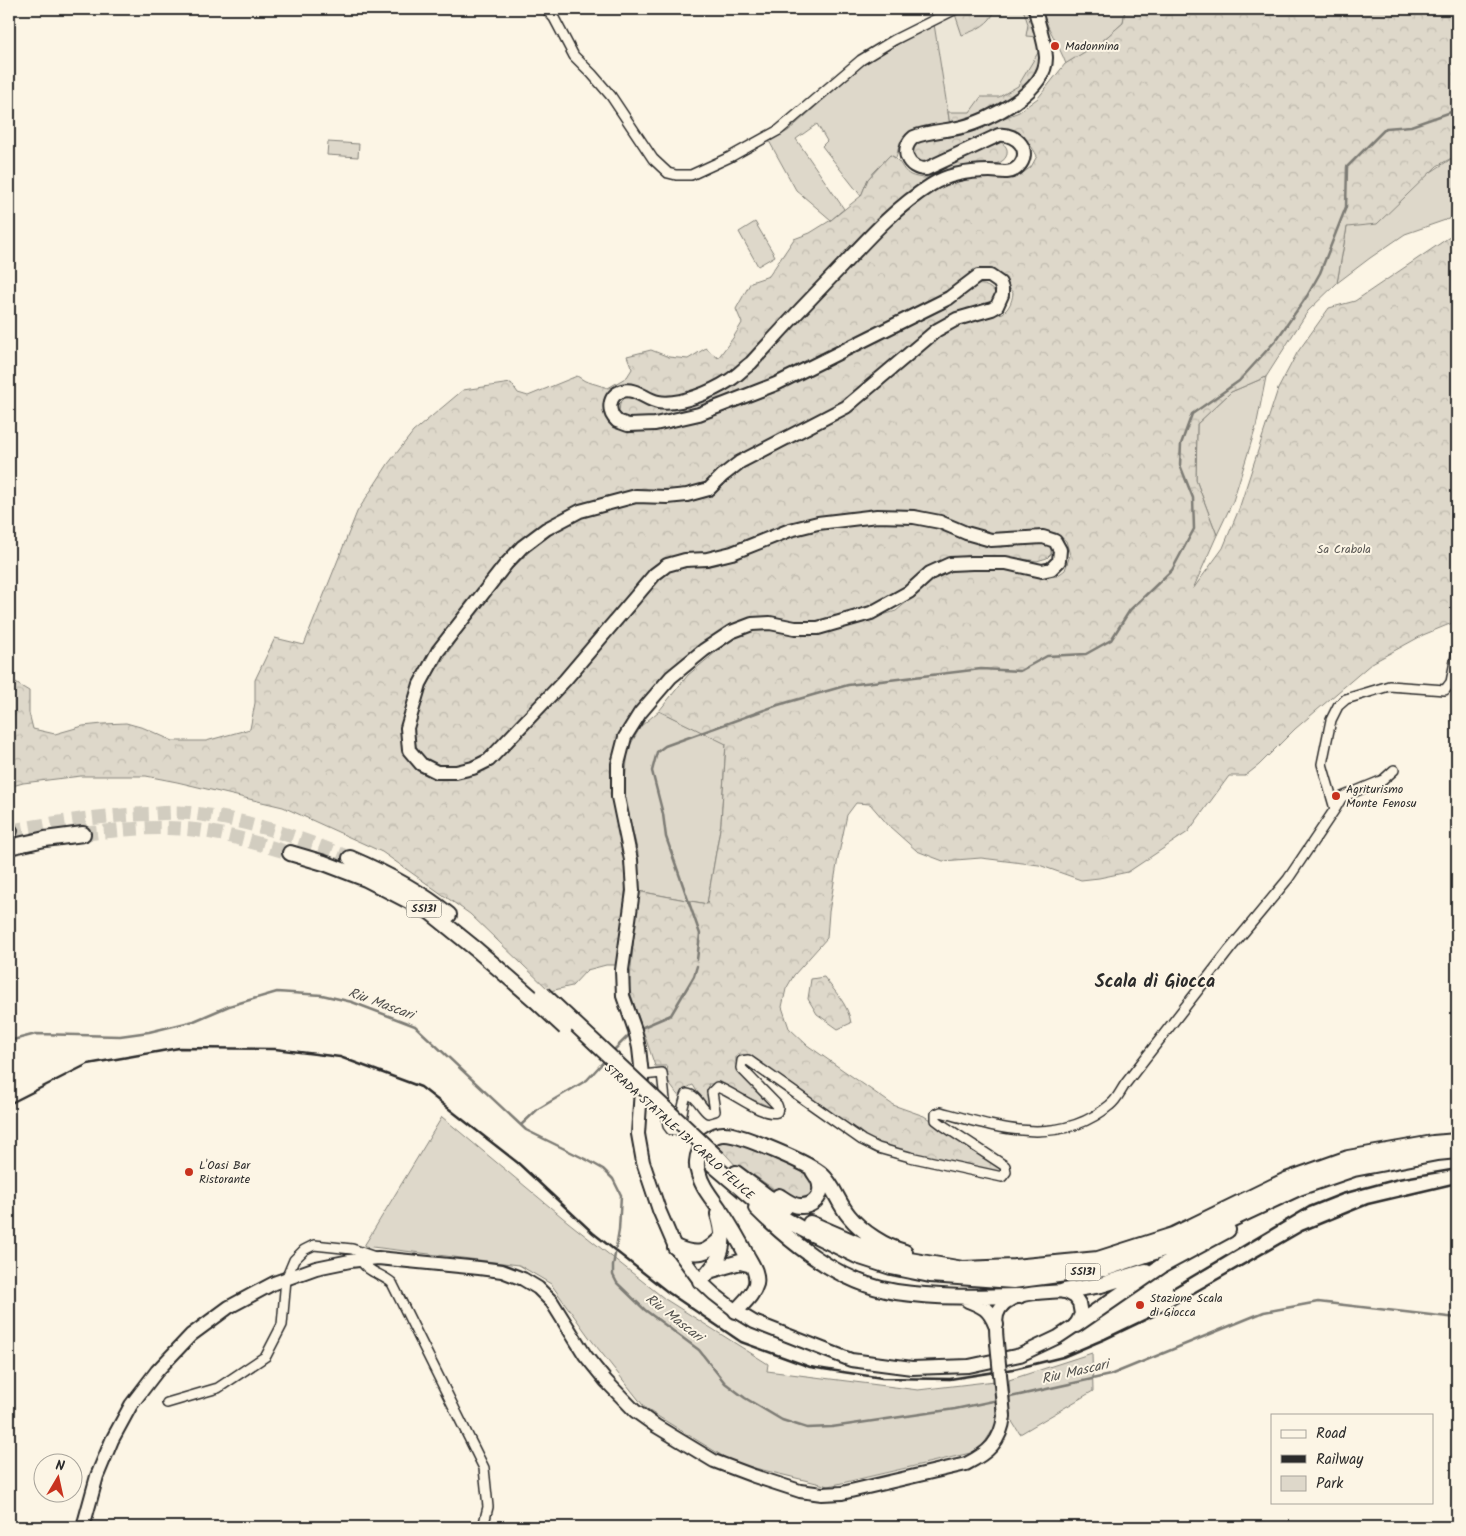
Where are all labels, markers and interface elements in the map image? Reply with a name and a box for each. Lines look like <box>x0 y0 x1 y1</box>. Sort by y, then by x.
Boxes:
place label: Madonnina <box>1065 37 1120 56</box>
marker: Madonnina <box>1049 40 1061 52</box>
park label: Sa Crabola <box>1317 540 1371 559</box>
place label: Agriturismo Monte Fenosu <box>1346 780 1417 813</box>
marker: Agriturismo Monte Fenosu <box>1330 790 1342 802</box>
road number: SS131 <box>406 901 442 918</box>
district label: Scala di Giocca <box>1095 968 1215 997</box>
water label: Riu Mascari <box>345 982 419 1027</box>
street label: STRADA STATALE 131 CARLO FELICE <box>600 1059 759 1205</box>
place label: L'Oasi Bar Ristorante <box>199 1156 251 1189</box>
marker: L'Oasi Bar Ristorante <box>183 1166 195 1178</box>
road number: SS131 <box>1066 1264 1100 1280</box>
water label: Riu Mascari <box>640 1288 710 1349</box>
place label: Stazione Scala di Giocca <box>1150 1289 1223 1322</box>
marker: Stazione Scala di Giocca <box>1134 1299 1146 1311</box>
water label: Riu Mascari <box>1039 1353 1113 1390</box>
legend <box>1271 1414 1434 1504</box>
text: Road <box>1316 1422 1347 1446</box>
text: Railway <box>1316 1448 1364 1472</box>
north arrow <box>32 1454 82 1504</box>
text: N <box>54 1455 66 1478</box>
text: Park <box>1316 1472 1344 1496</box>

